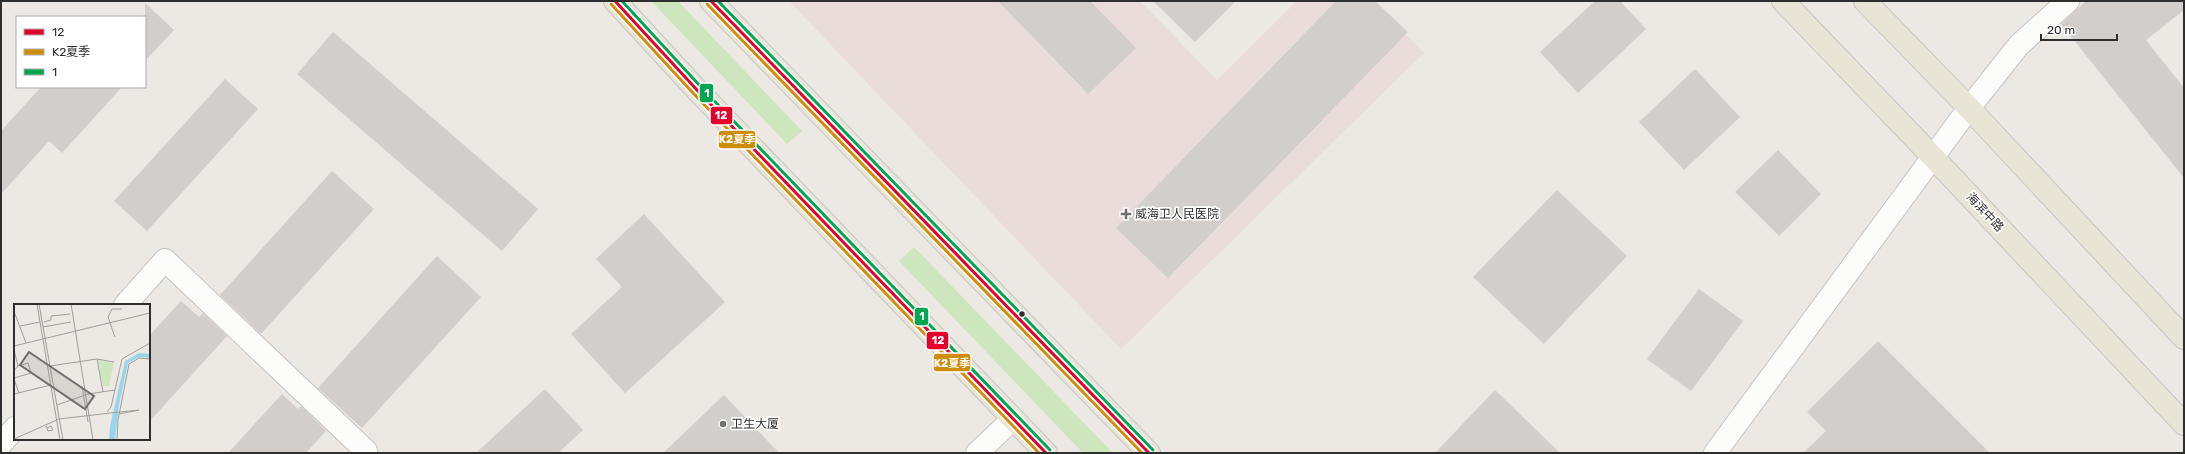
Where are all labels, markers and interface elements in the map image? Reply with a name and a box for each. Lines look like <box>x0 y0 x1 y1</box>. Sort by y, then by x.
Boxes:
legend <box>16 16 146 88</box>
scale bar <box>2041 16 2117 42</box>
text: 20 m <box>2047 23 2075 37</box>
text: 12 <box>52 25 64 39</box>
text: K2夏季 <box>52 45 90 59</box>
text: 1 <box>52 65 57 79</box>
line badge: 1 <box>699 83 714 103</box>
text: 1 <box>704 87 710 100</box>
line badge: 12 <box>710 106 733 125</box>
text: 12 <box>715 109 727 122</box>
line badge: K2夏季 <box>718 130 756 149</box>
text: K2夏季 <box>719 133 755 146</box>
street label: 海滨中路 <box>1964 190 2006 234</box>
place label: 威海卫人民医院 <box>1135 207 1219 221</box>
marker: 威海卫人民医院 <box>1120 208 1132 220</box>
inset map <box>14 304 150 440</box>
line badge: 1 <box>914 307 929 326</box>
unlabelled marker <box>1017 309 1027 319</box>
text: 1 <box>919 310 925 323</box>
line badge: 12 <box>926 331 949 350</box>
text: 12 <box>932 334 944 347</box>
line badge: K2夏季 <box>933 353 971 372</box>
text: K2夏季 <box>934 357 970 370</box>
place label: 卫生大厦 <box>731 417 779 431</box>
marker: 卫生大厦 <box>718 419 728 429</box>

